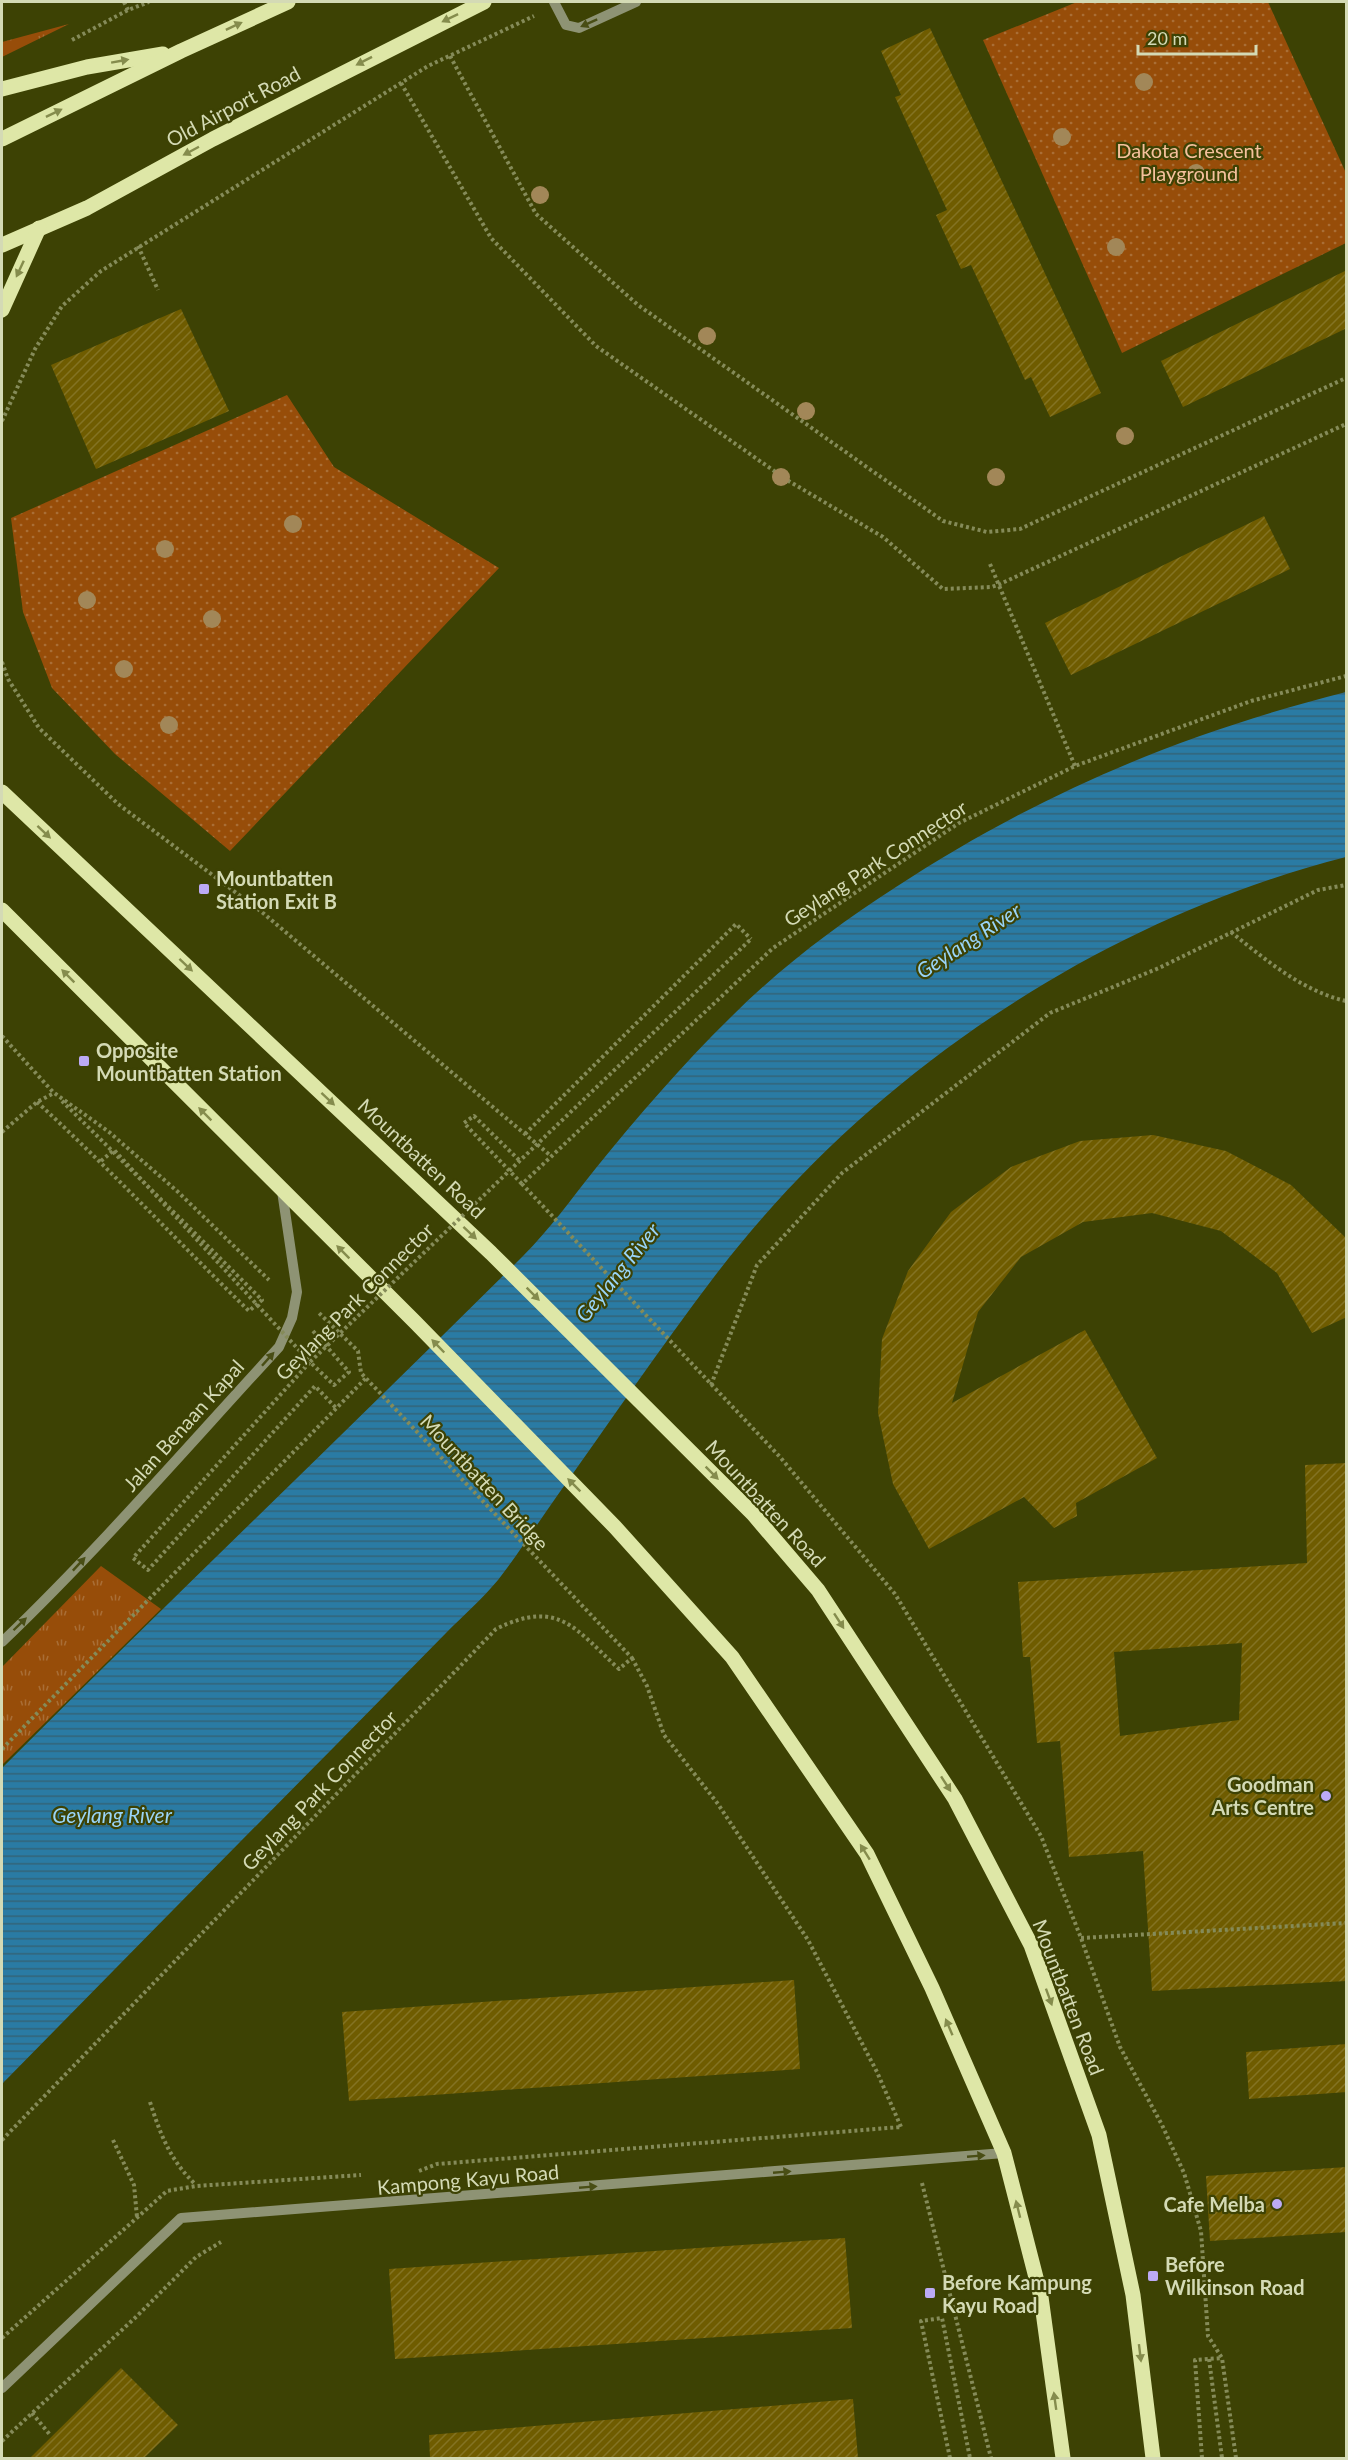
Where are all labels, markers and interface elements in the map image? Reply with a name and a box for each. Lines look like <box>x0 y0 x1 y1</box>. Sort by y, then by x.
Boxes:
one-way arrow <box>441 13 458 23</box>
one-way arrow <box>580 18 598 28</box>
scale bar <box>1138 18 1256 56</box>
one-way arrow <box>226 22 243 31</box>
text: 20 m <box>1147 27 1187 49</box>
one-way arrow <box>110 56 129 65</box>
one-way arrow <box>356 57 373 66</box>
street label: Old Airport Road <box>162 61 304 151</box>
one-way arrow <box>45 109 63 119</box>
park label: Dakota Crescent Playground <box>1116 138 1262 185</box>
one-way arrow <box>182 146 199 156</box>
one-way arrow <box>16 260 25 277</box>
street label: Geylang Park Connector <box>779 794 972 931</box>
one-way arrow <box>37 824 51 838</box>
place label: Mountbatten Station Exit B <box>216 866 337 913</box>
marker: Mountbatten Station Exit B <box>197 882 211 896</box>
water label: Geylang River <box>911 896 1026 983</box>
one-way arrow <box>178 958 193 971</box>
one-way arrow <box>60 969 75 983</box>
place label: Opposite Mountbatten Station <box>96 1038 282 1085</box>
marker: Opposite Mountbatten Station <box>77 1054 91 1068</box>
one-way arrow <box>321 1092 336 1106</box>
street label: Mountbatten Road <box>354 1093 490 1223</box>
one-way arrow <box>198 1107 213 1121</box>
street label: Geylang Park Connector <box>270 1217 438 1385</box>
water label: Geylang River <box>570 1217 665 1326</box>
one-way arrow <box>463 1225 477 1239</box>
one-way arrow <box>337 1245 351 1259</box>
one-way arrow <box>525 1287 539 1301</box>
one-way arrow <box>431 1338 445 1353</box>
one-way arrow <box>261 1351 275 1366</box>
street label: Jalan Benaan Kapal <box>118 1354 248 1496</box>
street label: Mountbatten Bridge <box>416 1409 554 1555</box>
street label: Mountbatten Road <box>701 1435 831 1571</box>
one-way arrow <box>705 1466 719 1480</box>
one-way arrow <box>568 1479 582 1493</box>
one-way arrow <box>72 1556 86 1571</box>
one-way arrow <box>833 1613 844 1629</box>
one-way arrow <box>12 1618 27 1631</box>
street label: Geylang Park Connector <box>236 1704 402 1875</box>
place label: Goodman Arts Centre <box>1210 1772 1314 1819</box>
one-way arrow <box>940 1776 951 1792</box>
marker: Goodman Arts Centre <box>1319 1789 1333 1803</box>
water label: Geylang River <box>52 1802 173 1827</box>
one-way arrow <box>859 1844 870 1860</box>
street label: Mountbatten Road <box>1028 1916 1110 2078</box>
one-way arrow <box>1044 1988 1054 2006</box>
one-way arrow <box>944 2018 954 2036</box>
one-way arrow <box>967 2151 986 2161</box>
street label: Kampong Kayu Road <box>376 2159 560 2199</box>
one-way arrow <box>773 2167 792 2177</box>
one-way arrow <box>578 2183 597 2192</box>
place label: Cafe Melba <box>1164 2192 1265 2216</box>
marker: Cafe Melba <box>1270 2197 1284 2211</box>
one-way arrow <box>1013 2200 1022 2218</box>
place label: Before Wilkinson Road <box>1165 2252 1305 2299</box>
marker: Before Wilkinson Road <box>1146 2269 1160 2283</box>
place label: Before Kampung Kayu Road <box>942 2270 1092 2317</box>
marker: Before Kampung Kayu Road <box>923 2286 937 2300</box>
one-way arrow <box>1135 2343 1145 2362</box>
one-way arrow <box>1050 2391 1059 2410</box>

